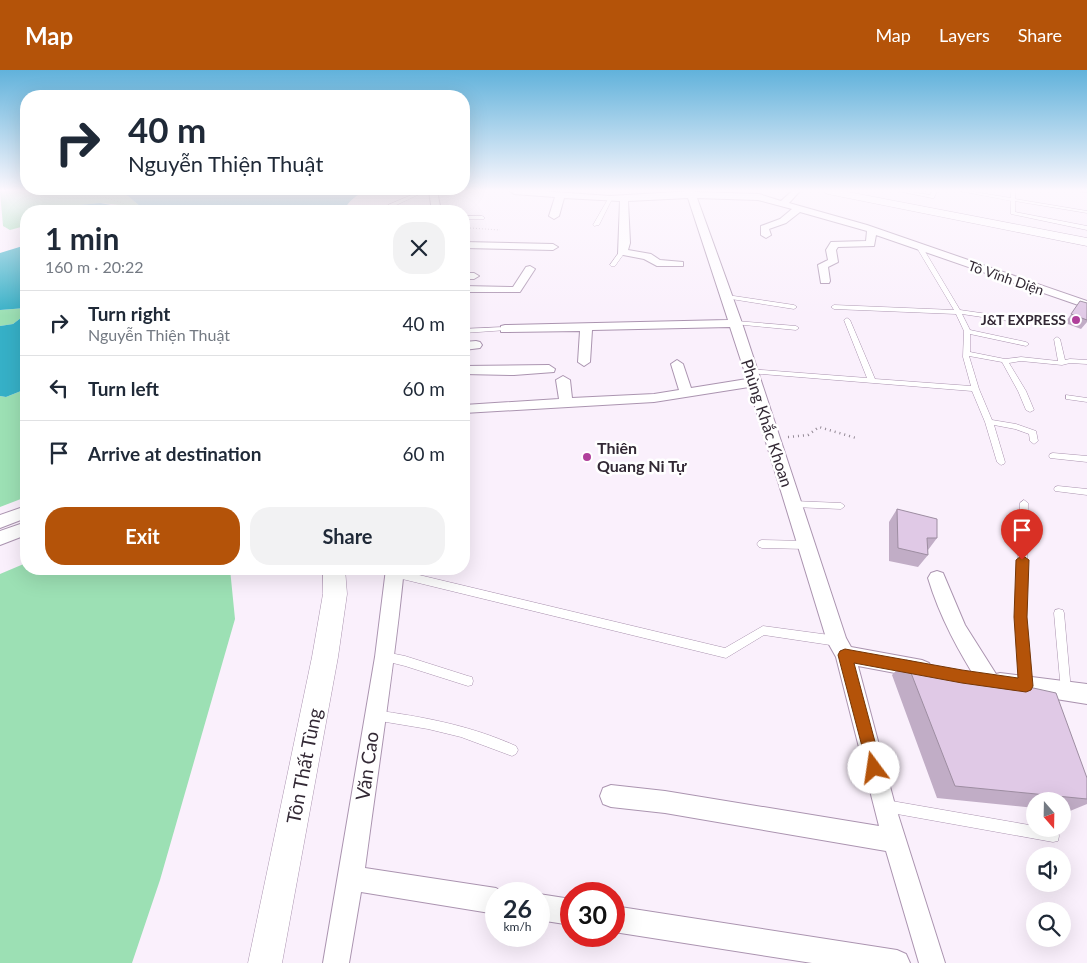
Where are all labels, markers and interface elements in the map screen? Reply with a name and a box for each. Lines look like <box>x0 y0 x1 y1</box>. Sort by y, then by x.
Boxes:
text: Map <box>25 21 73 50</box>
text: Map <box>875 24 911 46</box>
text: Layers <box>939 24 990 46</box>
text: Share <box>1018 24 1062 46</box>
text: 40 m <box>128 108 206 150</box>
icon: right <box>45 110 110 175</box>
text: Nguyễn Thiện Thuật <box>128 150 323 177</box>
text: 1 min <box>45 220 119 256</box>
button: close <box>393 222 445 274</box>
text: 160 m · 20:22 <box>45 257 144 276</box>
street label: Tô Vĩnh Diện <box>966 257 1046 298</box>
text: Turn right <box>88 302 170 325</box>
icon: right <box>45 309 73 337</box>
place label: J&T EXPRESS <box>981 311 1066 328</box>
text: 40 m <box>402 312 445 335</box>
marker: J&T EXPRESS <box>1070 314 1082 326</box>
text: Nguyễn Thiện Thuật <box>88 325 230 344</box>
street label: Phùng Khắc Khoan <box>738 356 797 489</box>
icon: left <box>45 374 73 402</box>
text: Turn left <box>88 377 159 400</box>
text: 60 m <box>402 377 445 400</box>
place label: Thiên Quang Ni Tự <box>597 438 687 475</box>
icon: arrive <box>45 439 73 467</box>
text: Arrive at destination <box>88 442 261 465</box>
text: 60 m <box>402 442 445 465</box>
marker: Thiên Quang Ni Tự <box>581 451 593 463</box>
button: Exit <box>45 507 240 565</box>
button: Share <box>250 507 445 565</box>
pin <box>1001 509 1043 560</box>
icon: arrive <box>1008 516 1036 544</box>
street label: Tôn Thất Tùng <box>281 706 326 826</box>
street label: Văn Cao <box>350 730 383 802</box>
position arrow <box>847 741 899 793</box>
north arrow <box>1026 792 1071 838</box>
map controls <box>1026 792 1071 947</box>
button: sound <box>1026 847 1071 892</box>
speed limit sign: 30 <box>560 882 625 947</box>
text: 26 <box>503 893 532 923</box>
button: search <box>1026 902 1071 947</box>
text: km/h <box>503 919 532 934</box>

